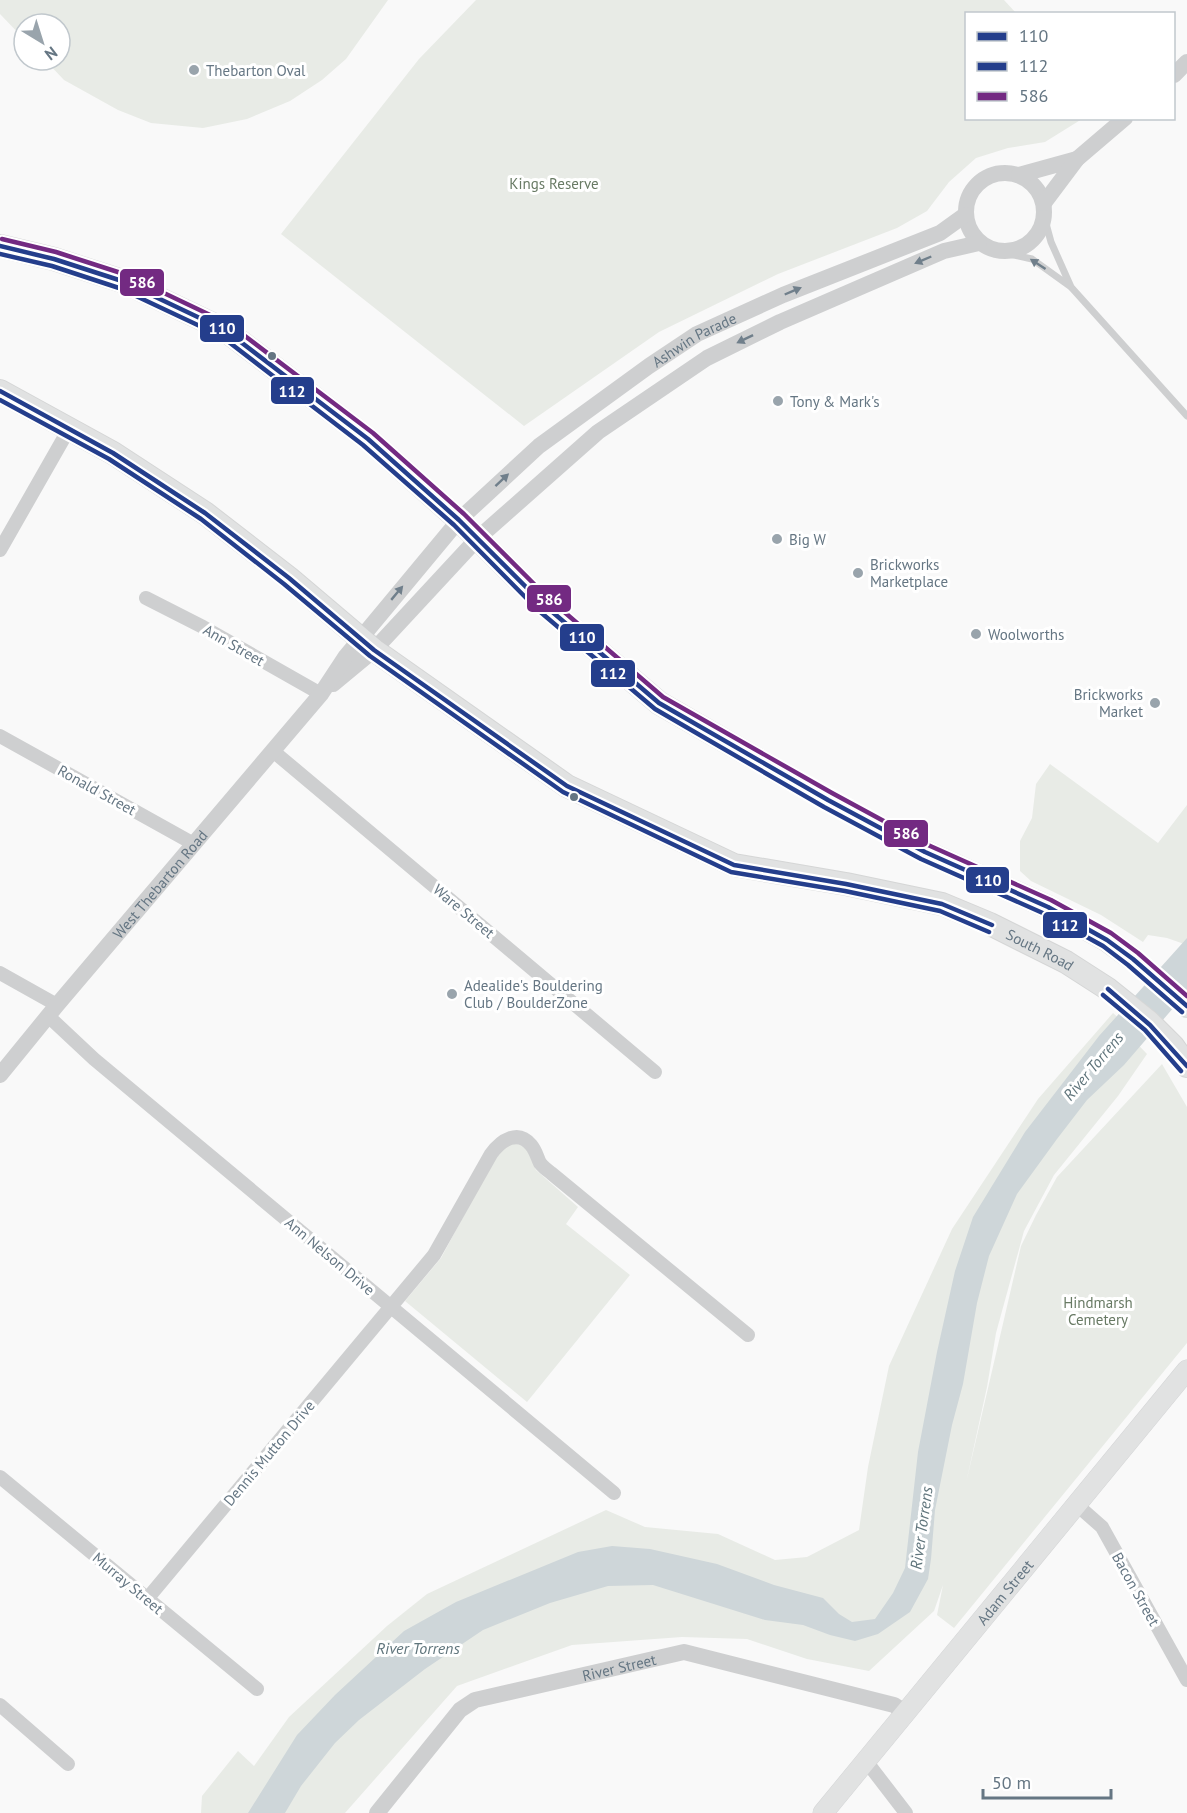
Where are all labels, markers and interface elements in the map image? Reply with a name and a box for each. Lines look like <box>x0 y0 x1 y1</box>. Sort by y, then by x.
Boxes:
north arrow <box>12 12 72 72</box>
legend <box>965 12 1175 120</box>
text: 110 <box>1019 24 1049 47</box>
text: N <box>41 43 62 65</box>
text: 112 <box>1019 54 1048 77</box>
place label: Thebarton Oval <box>206 61 306 80</box>
marker: Thebarton Oval <box>187 63 201 77</box>
text: 586 <box>1019 84 1048 107</box>
park label: Kings Reserve <box>509 174 599 193</box>
one-way arrow <box>914 255 932 265</box>
one-way arrow <box>1031 258 1047 270</box>
line badge: 586 <box>119 268 165 297</box>
text: 586 <box>128 272 156 292</box>
one-way arrow <box>785 286 803 296</box>
street label: Ashwin Parade <box>648 308 739 371</box>
line badge: 110 <box>199 314 245 343</box>
text: 110 <box>208 318 236 338</box>
one-way arrow <box>737 335 754 344</box>
unlabelled marker <box>266 350 278 362</box>
line badge: 112 <box>270 376 315 405</box>
text: 112 <box>278 381 306 401</box>
place label: Tony & Mark's <box>790 392 880 411</box>
marker: Tony & Mark's <box>771 394 785 408</box>
one-way arrow <box>494 473 509 487</box>
place label: Big W <box>789 530 827 549</box>
marker: Big W <box>770 532 784 546</box>
place label: Brickworks Marketplace <box>870 555 948 591</box>
marker: Brickworks Marketplace <box>851 566 865 580</box>
line badge: 586 <box>526 584 572 613</box>
one-way arrow <box>391 585 404 601</box>
text: 586 <box>535 589 563 609</box>
street label: Ann Street <box>200 620 268 670</box>
line badge: 110 <box>559 623 605 652</box>
place label: Woolworths <box>988 625 1064 644</box>
text: 110 <box>568 627 596 647</box>
marker: Woolworths <box>969 627 983 641</box>
line badge: 112 <box>590 659 636 688</box>
text: 112 <box>599 663 627 683</box>
place label: Brickworks Market <box>1074 685 1143 721</box>
marker: Brickworks Market <box>1148 696 1162 710</box>
street label: Ronald Street <box>54 761 140 819</box>
unlabelled marker <box>568 791 580 803</box>
line badge: 586 <box>883 819 929 848</box>
text: 586 <box>892 823 920 843</box>
street label: West Thebarton Road <box>108 826 211 942</box>
line badge: 110 <box>965 866 1010 894</box>
text: 110 <box>974 870 1002 890</box>
street label: Ware Street <box>429 880 499 942</box>
line badge: 112 <box>1042 911 1088 939</box>
text: 112 <box>1051 915 1079 935</box>
street label: South Road <box>1003 924 1078 974</box>
place label: Adealide's Bouldering Club / BoulderZone <box>464 976 603 1012</box>
marker: Adealide's Bouldering Club / BoulderZone <box>445 987 459 1001</box>
water label: River Torrens <box>1058 1027 1128 1104</box>
street label: Ann Nelson Drive <box>281 1213 379 1299</box>
park label: Hindmarsh Cemetery <box>1063 1293 1133 1329</box>
street label: Dennis Mutton Drive <box>219 1396 319 1510</box>
water label: River Torrens <box>905 1485 937 1571</box>
street label: Murray Street <box>89 1548 167 1618</box>
street label: Bacon Street <box>1108 1549 1164 1629</box>
street label: Adam Street <box>972 1556 1037 1629</box>
water label: River Torrens <box>376 1638 460 1658</box>
street label: River Street <box>580 1649 658 1685</box>
scale bar <box>983 1762 1110 1800</box>
text: 50 m <box>992 1771 1031 1794</box>

